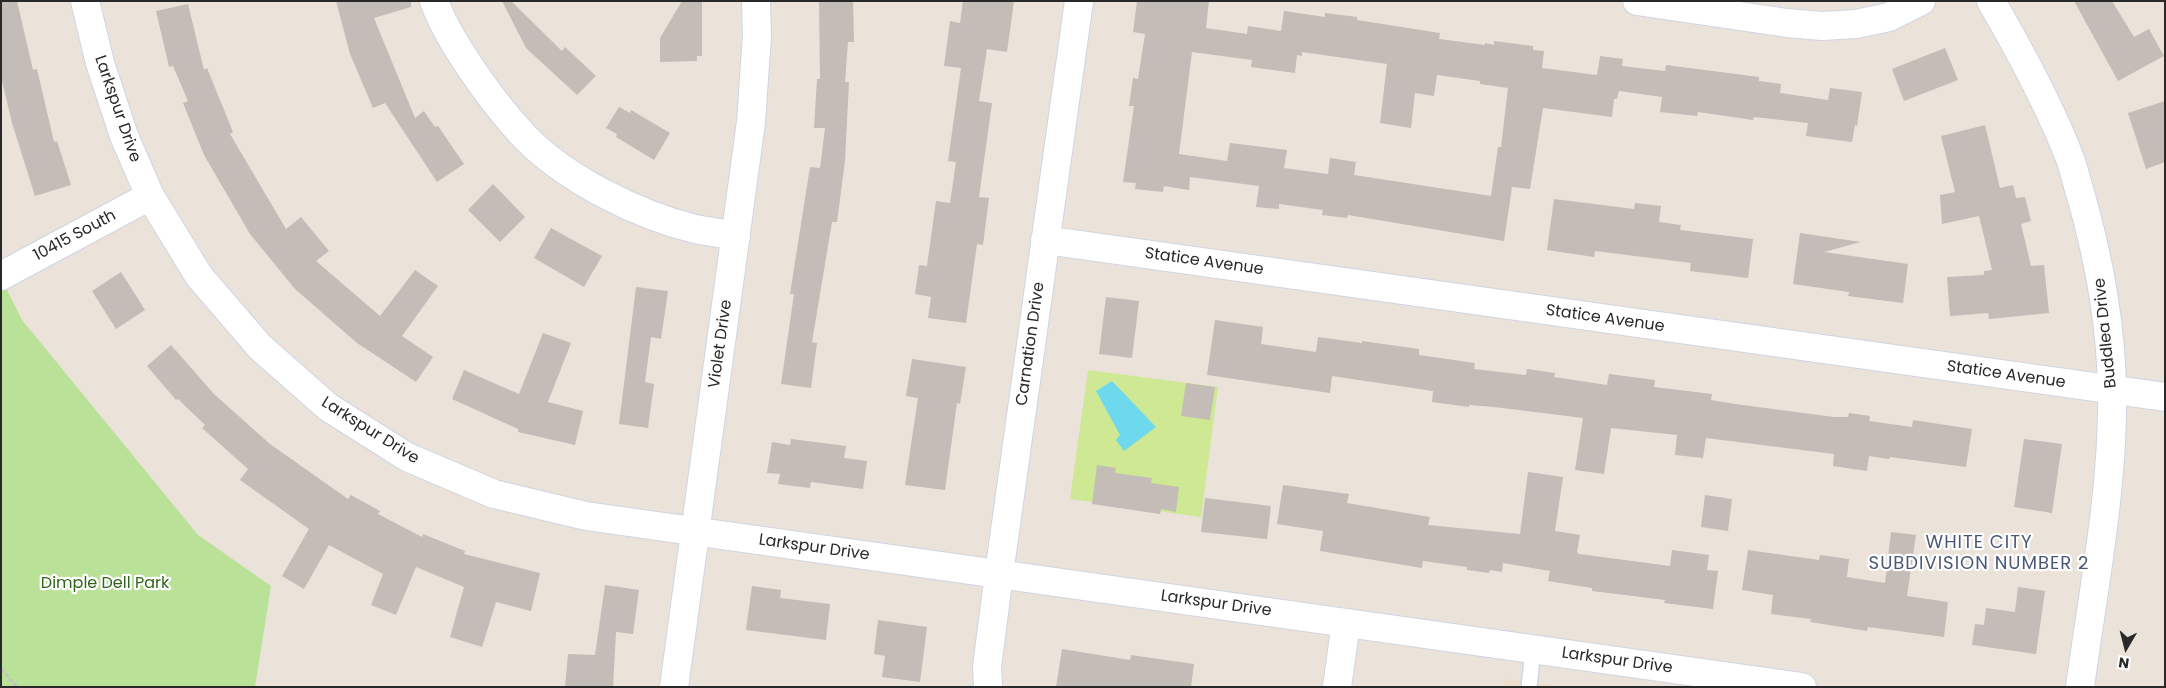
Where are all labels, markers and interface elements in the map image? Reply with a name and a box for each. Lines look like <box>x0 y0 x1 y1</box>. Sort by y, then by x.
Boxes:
street label: Larkspur Drive <box>90 53 144 165</box>
street label: 10415 South <box>30 206 120 266</box>
street label: Statice Avenue <box>1143 244 1265 280</box>
street label: Buddlea Drive <box>2091 277 2121 389</box>
street label: Carnation Drive <box>1013 281 1049 407</box>
street label: Violet Drive <box>705 299 737 389</box>
street label: Statice Avenue <box>1544 301 1666 337</box>
street label: Statice Avenue <box>1945 357 2067 393</box>
street label: Larkspur Drive <box>318 393 422 469</box>
street label: Larkspur Drive <box>757 531 871 565</box>
district label: WHITE CITY SUBDIVISION NUMBER 2 <box>1866 532 2092 574</box>
park label: Dimple Dell Park <box>41 574 169 594</box>
street label: Larkspur Drive <box>1159 587 1273 621</box>
north arrow <box>2101 623 2151 673</box>
street label: Larkspur Drive <box>1560 644 1674 678</box>
text: N <box>2117 652 2131 673</box>

